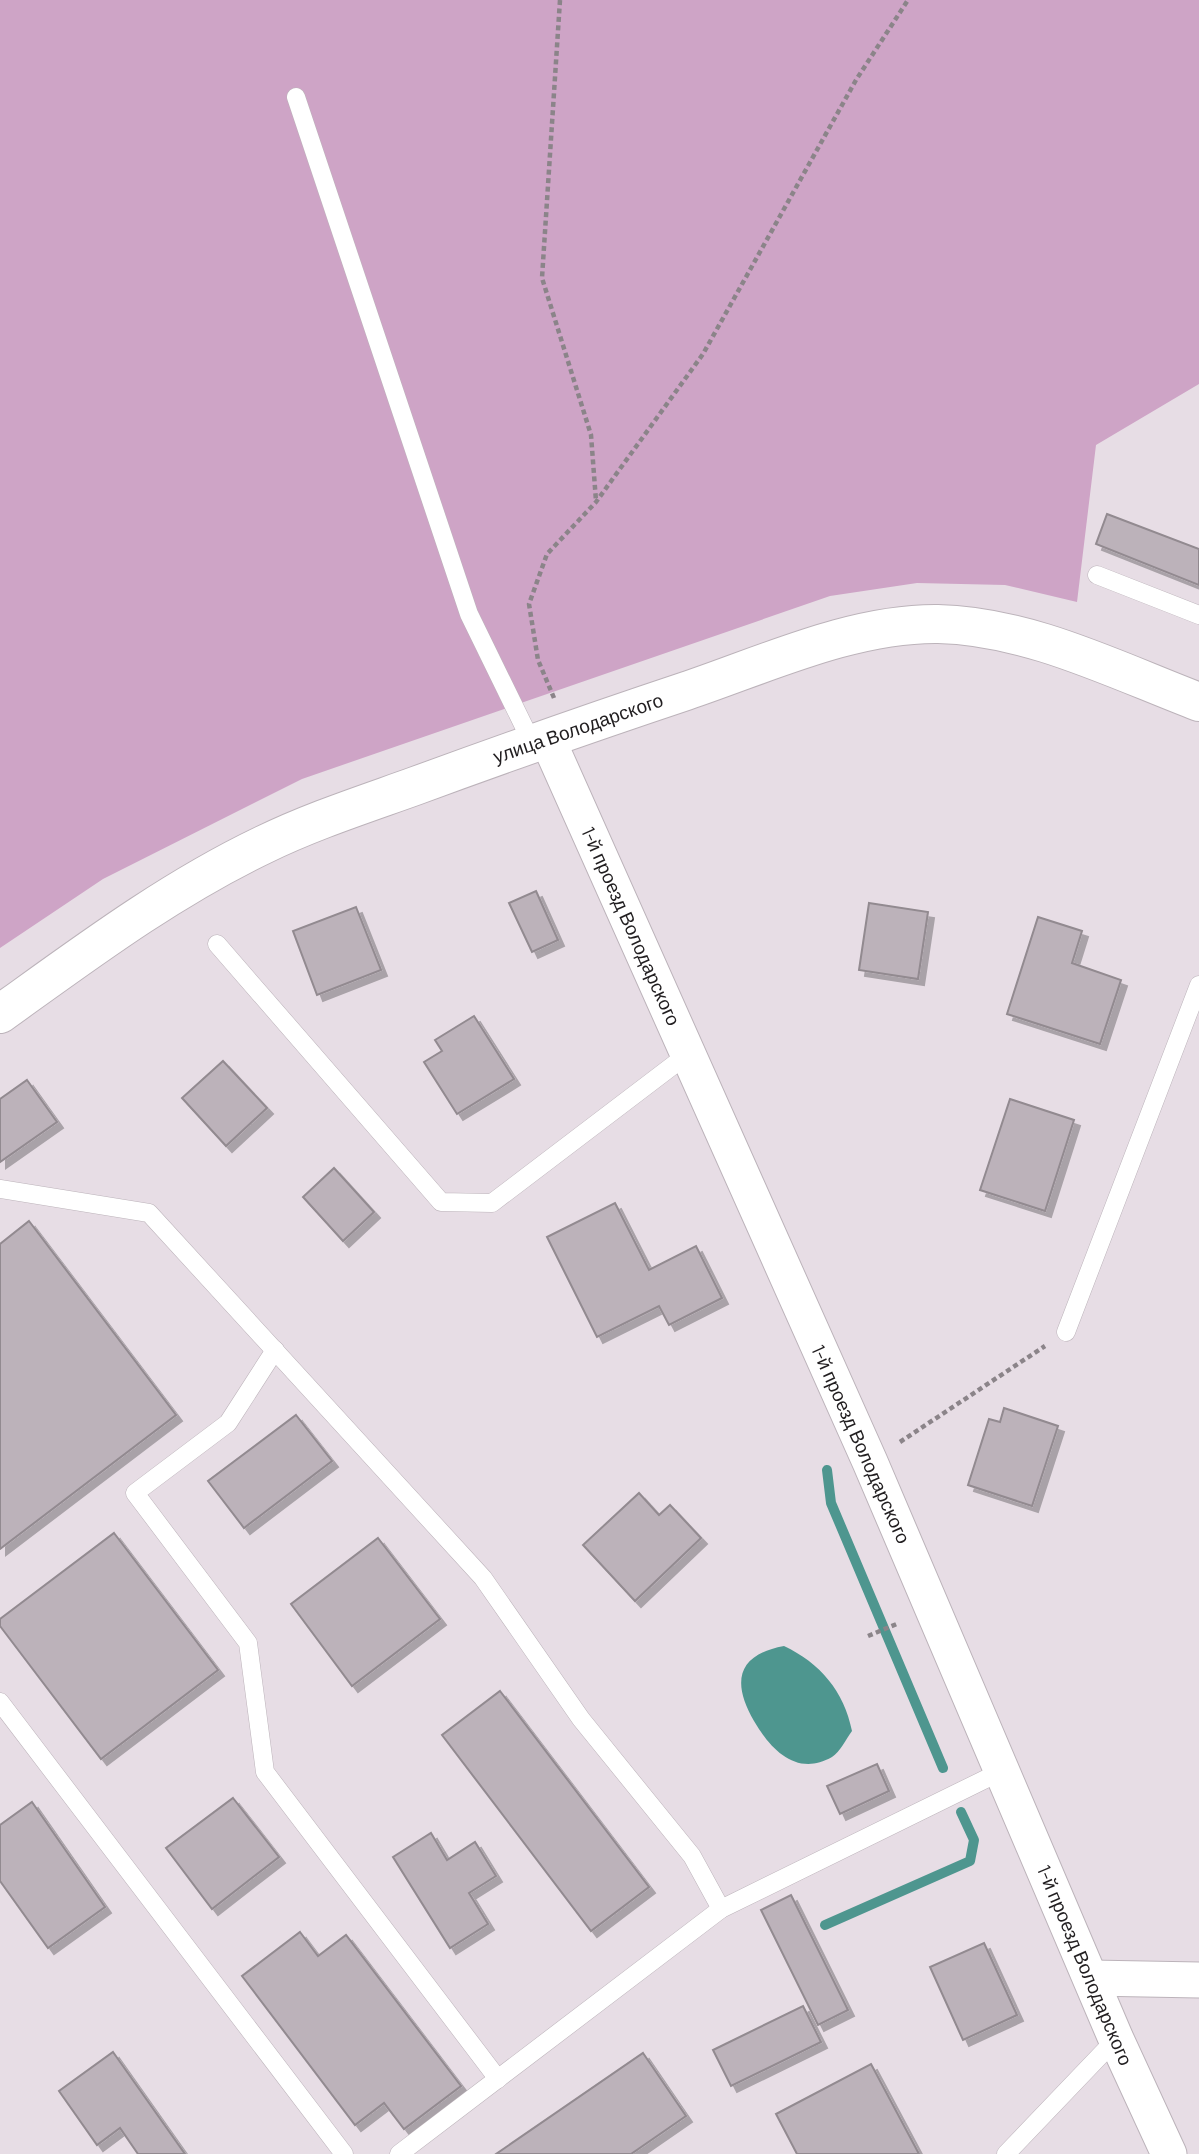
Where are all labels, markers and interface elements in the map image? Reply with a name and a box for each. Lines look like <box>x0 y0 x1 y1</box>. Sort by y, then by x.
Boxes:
street label: улица Володарского <box>490 688 666 767</box>
street label: 1-й проезд Володарского <box>577 823 686 1029</box>
street label: 1-й проезд Володарского <box>807 1341 916 1547</box>
street label: 1-й проезд Володарского <box>1033 1861 1138 2068</box>

